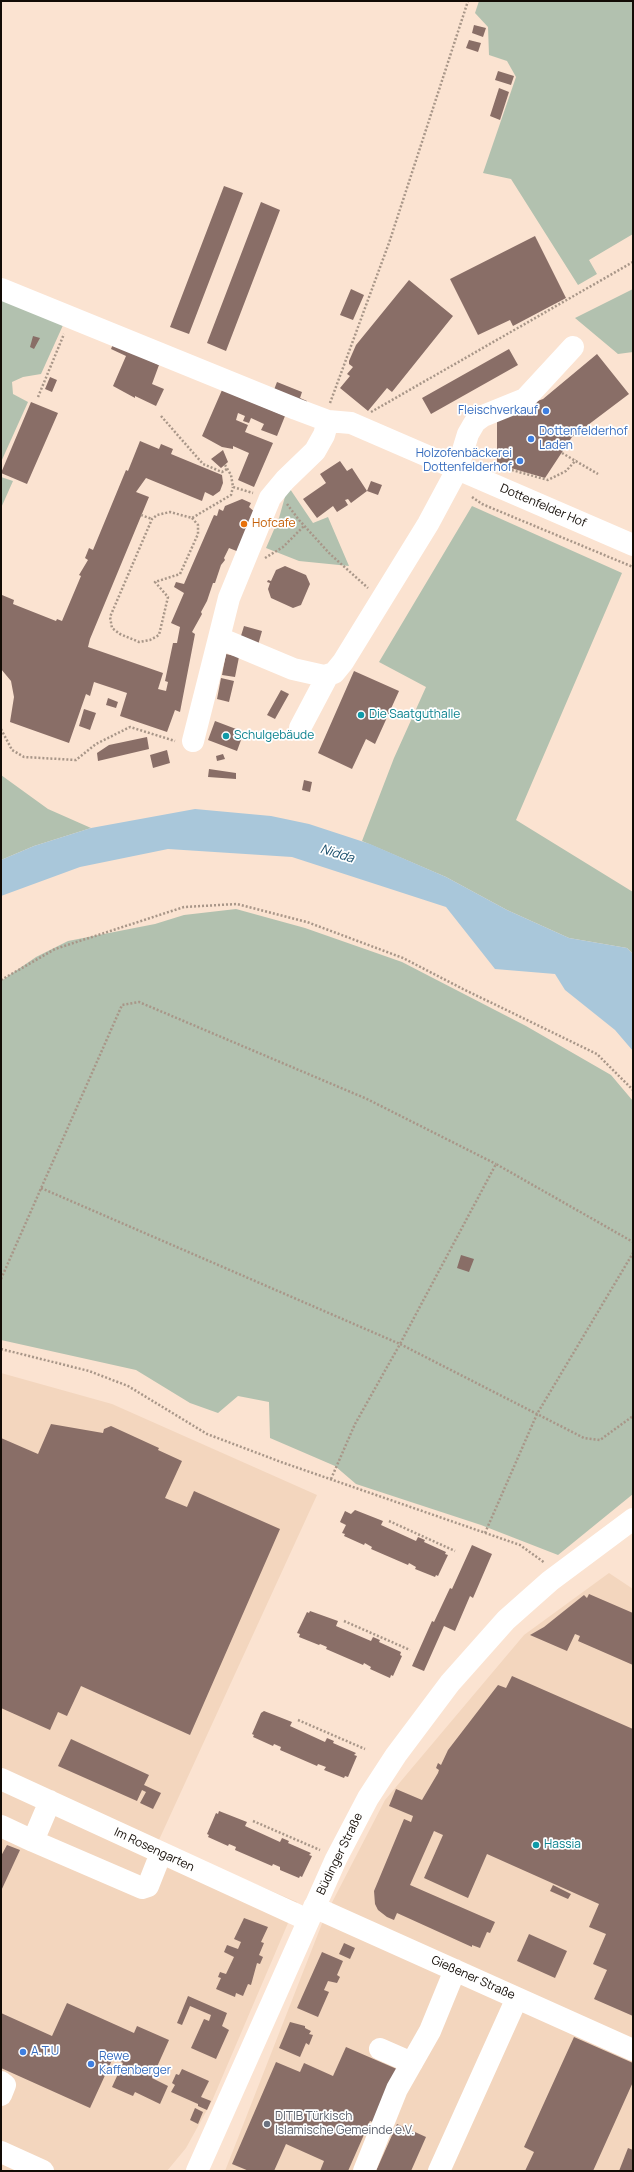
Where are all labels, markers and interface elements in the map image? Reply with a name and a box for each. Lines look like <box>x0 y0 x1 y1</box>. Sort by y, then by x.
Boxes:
place label: Fleischverkauf <box>458 404 538 418</box>
marker: Fleischverkauf <box>541 406 551 416</box>
place label: Dottenfelderhof Laden <box>539 425 628 453</box>
marker: Dottenfelderhof Laden <box>526 434 536 444</box>
place label: Holzofenbäckerei Dottenfelderhof <box>416 447 512 475</box>
marker: Holzofenbäckerei Dottenfelderhof <box>515 456 525 466</box>
street label: Dottenfelder Hof <box>498 481 588 531</box>
place label: Hofcafe <box>252 517 296 531</box>
marker: Hofcafe <box>239 519 249 529</box>
place label: Die Saatguthalle <box>369 708 460 722</box>
marker: Die Saatguthalle <box>356 710 366 720</box>
place label: Schulgebäude <box>234 729 314 743</box>
marker: Schulgebäude <box>221 731 231 741</box>
water label: Nidda <box>318 841 356 867</box>
street label: Büdinger Straße <box>314 1811 366 1897</box>
street label: Im Rosengarten <box>112 1825 196 1875</box>
place label: Hassia <box>544 1838 581 1852</box>
marker: Hassia <box>531 1840 541 1850</box>
street label: Gießener Straße <box>429 1953 517 2003</box>
place label: A.T.U <box>31 2045 59 2059</box>
marker: A.T.U <box>18 2047 28 2057</box>
place label: Rewe Kaffenberger <box>99 2050 171 2078</box>
marker: Rewe Kaffenberger <box>86 2059 96 2069</box>
place label: DITIB Türkisch Islamische Gemeinde e.V. <box>275 2110 414 2138</box>
marker: DITIB Türkisch Islamische Gemeinde e.V. <box>262 2119 272 2129</box>

